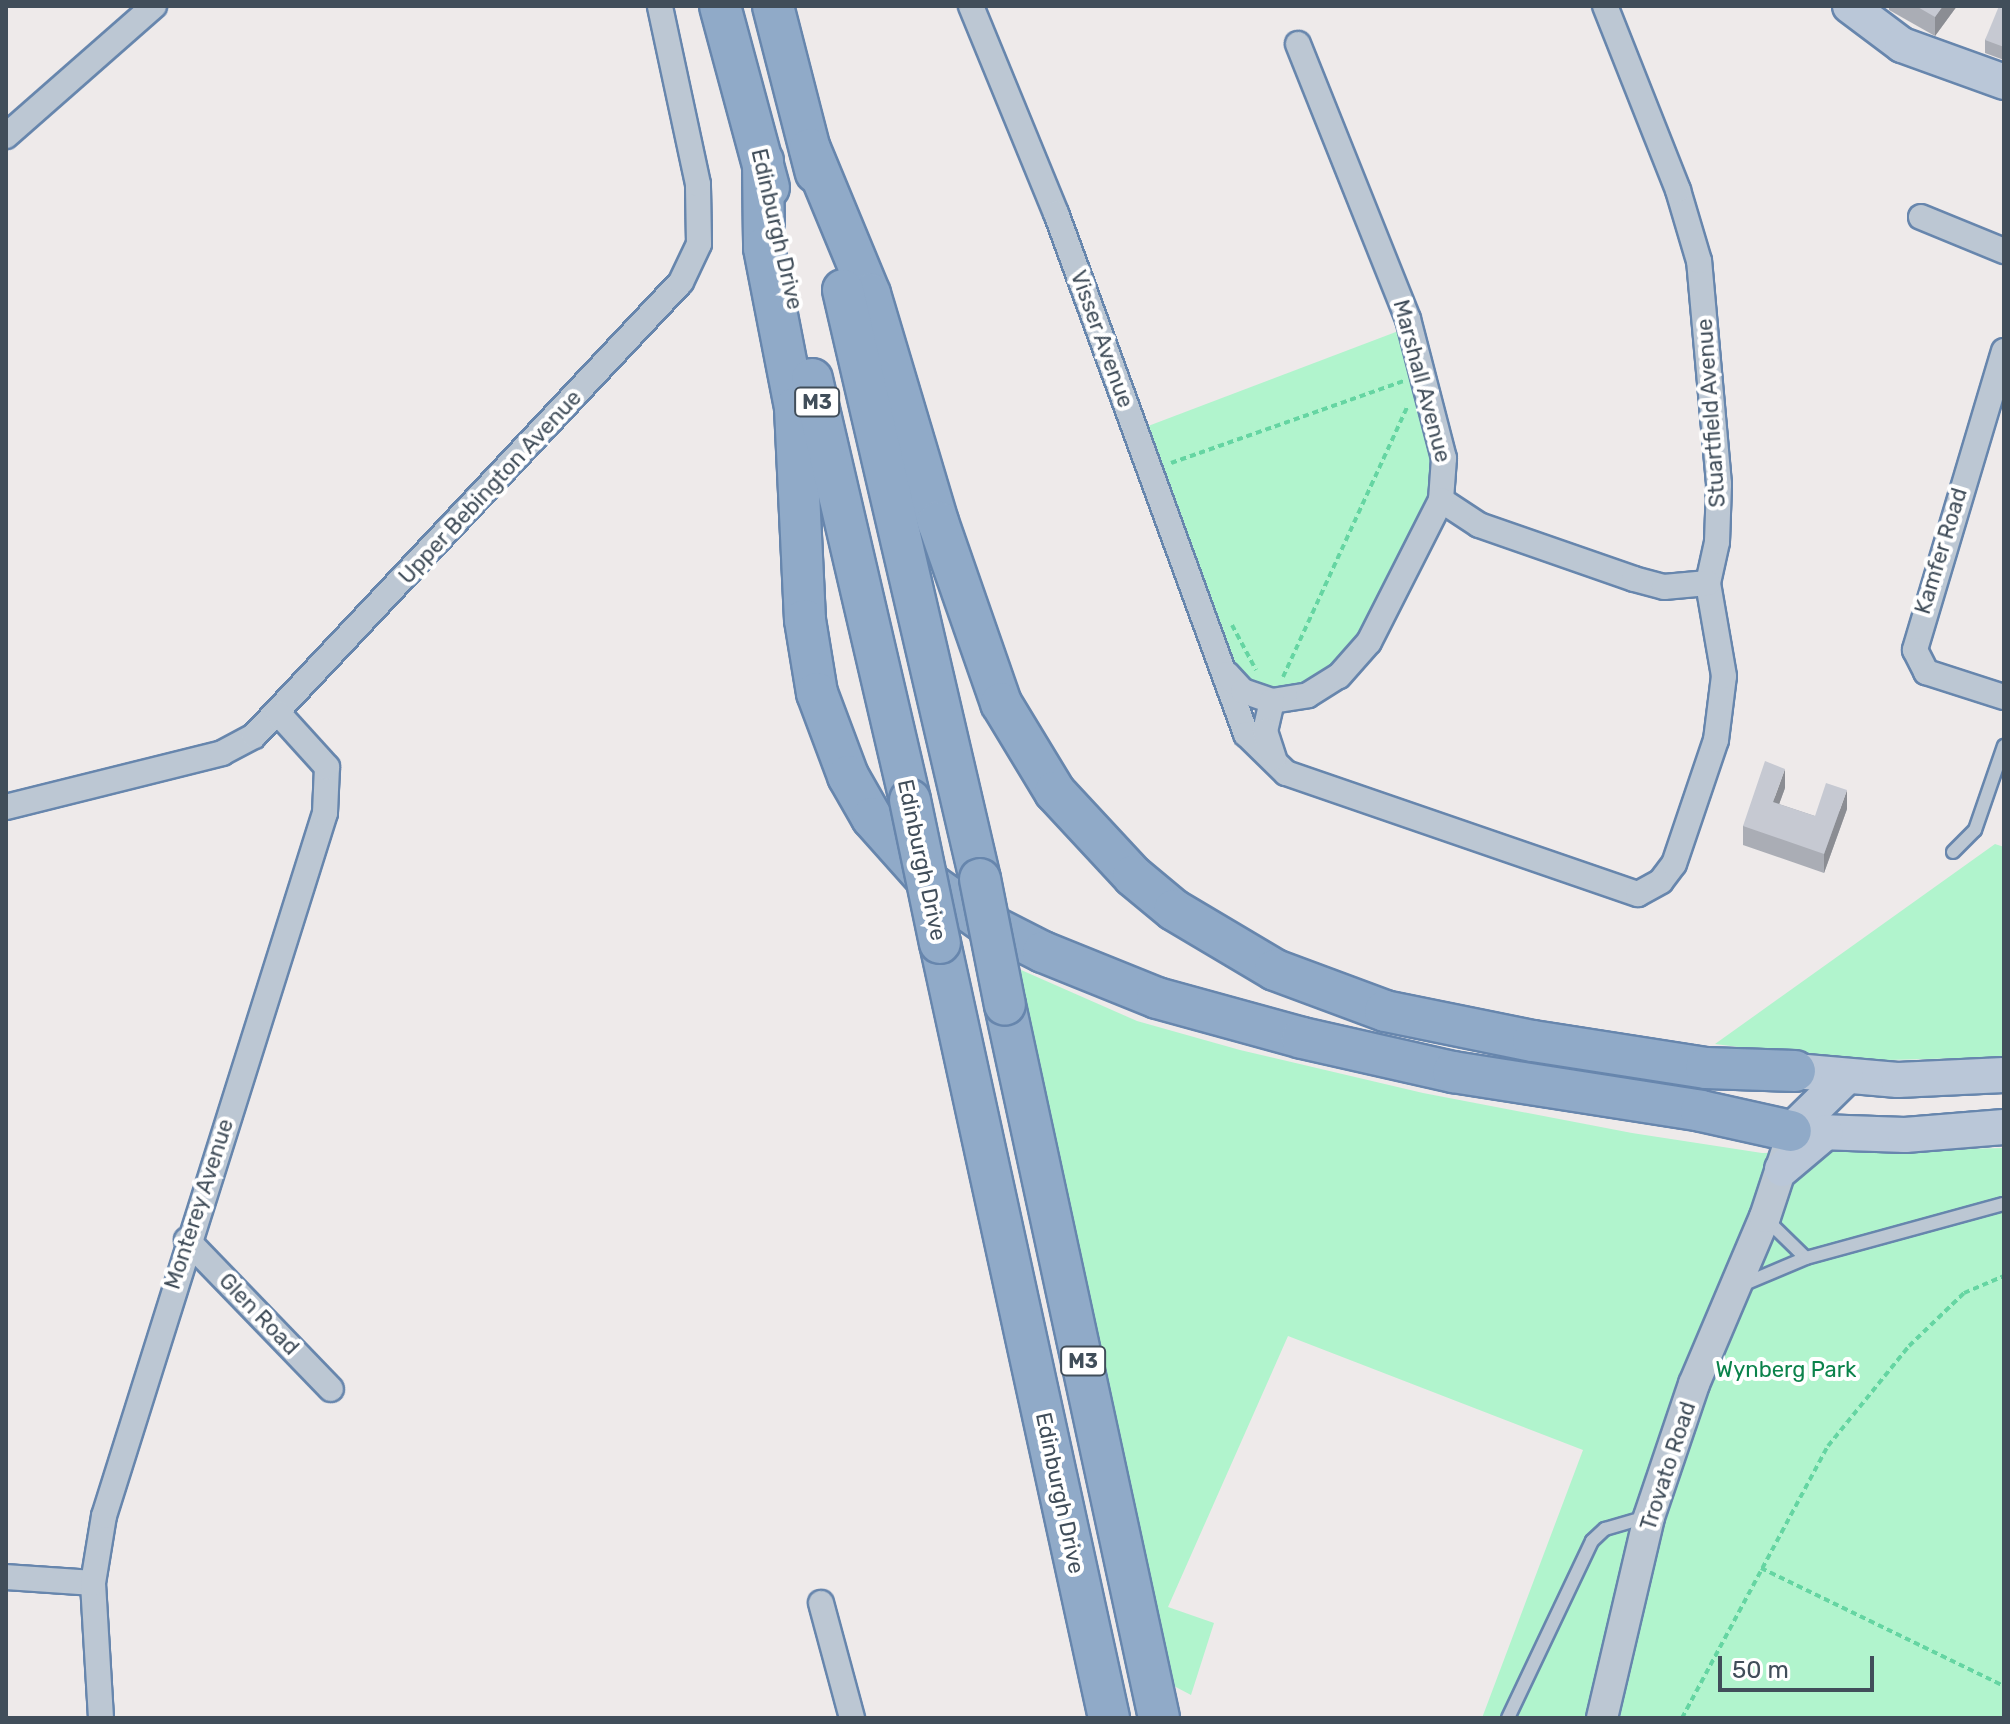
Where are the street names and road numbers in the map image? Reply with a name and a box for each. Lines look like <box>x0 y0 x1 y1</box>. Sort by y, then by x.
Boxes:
street label: Edinburgh Drive <box>746 146 808 312</box>
street label: Visser Avenue <box>1065 266 1139 412</box>
street label: Marshall Avenue <box>1388 297 1456 465</box>
street label: Stuartfield Avenue <box>1691 317 1731 509</box>
street label: Upper Bebington Avenue <box>393 384 587 590</box>
road number: M3 <box>793 386 841 418</box>
street label: Kamfer Road <box>1909 484 1973 618</box>
street label: Edinburgh Drive <box>892 777 952 943</box>
street label: Monterey Avenue <box>159 1115 239 1293</box>
street label: Glen Road <box>214 1268 304 1360</box>
road number: M3 <box>1059 1345 1107 1377</box>
street label: Trovato Road <box>1635 1398 1701 1534</box>
street label: Edinburgh Drive <box>1030 1410 1090 1576</box>

